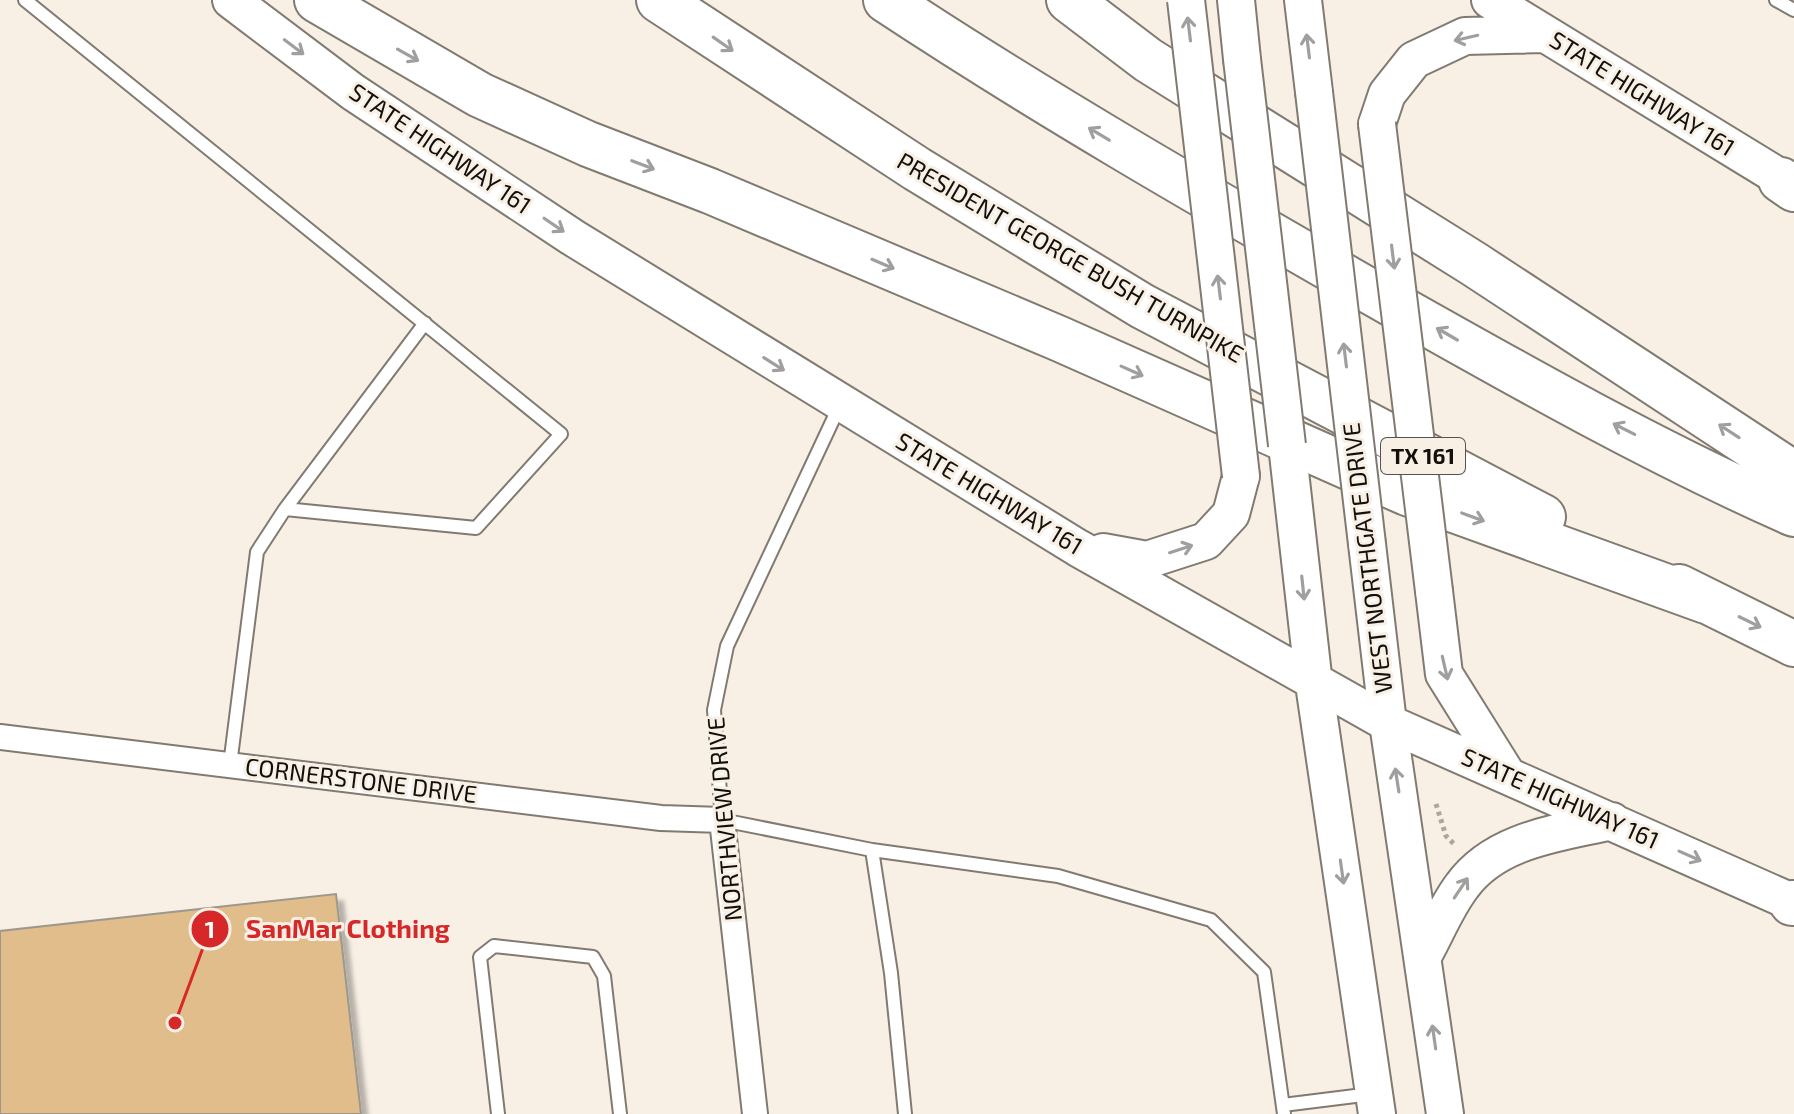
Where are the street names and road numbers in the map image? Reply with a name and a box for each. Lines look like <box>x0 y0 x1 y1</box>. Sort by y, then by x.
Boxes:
street label: STATE HIGHWAY 161 <box>1545 24 1741 161</box>
street label: STATE HIGHWAY 161 <box>345 76 537 219</box>
street label: PRESIDENT GEORGE BUSH TURNPIKE <box>892 145 1249 368</box>
street label: WEST NORTHGATE DRIVE <box>1336 421 1397 695</box>
street label: STATE HIGHWAY 161 <box>891 426 1088 560</box>
road number: TX 161 <box>1381 438 1465 474</box>
street label: NORTHVIEW DRIVE <box>700 716 747 922</box>
street label: STATE HIGHWAY 161 <box>1458 741 1664 854</box>
street label: CORNERSTONE DRIVE <box>244 751 479 808</box>

